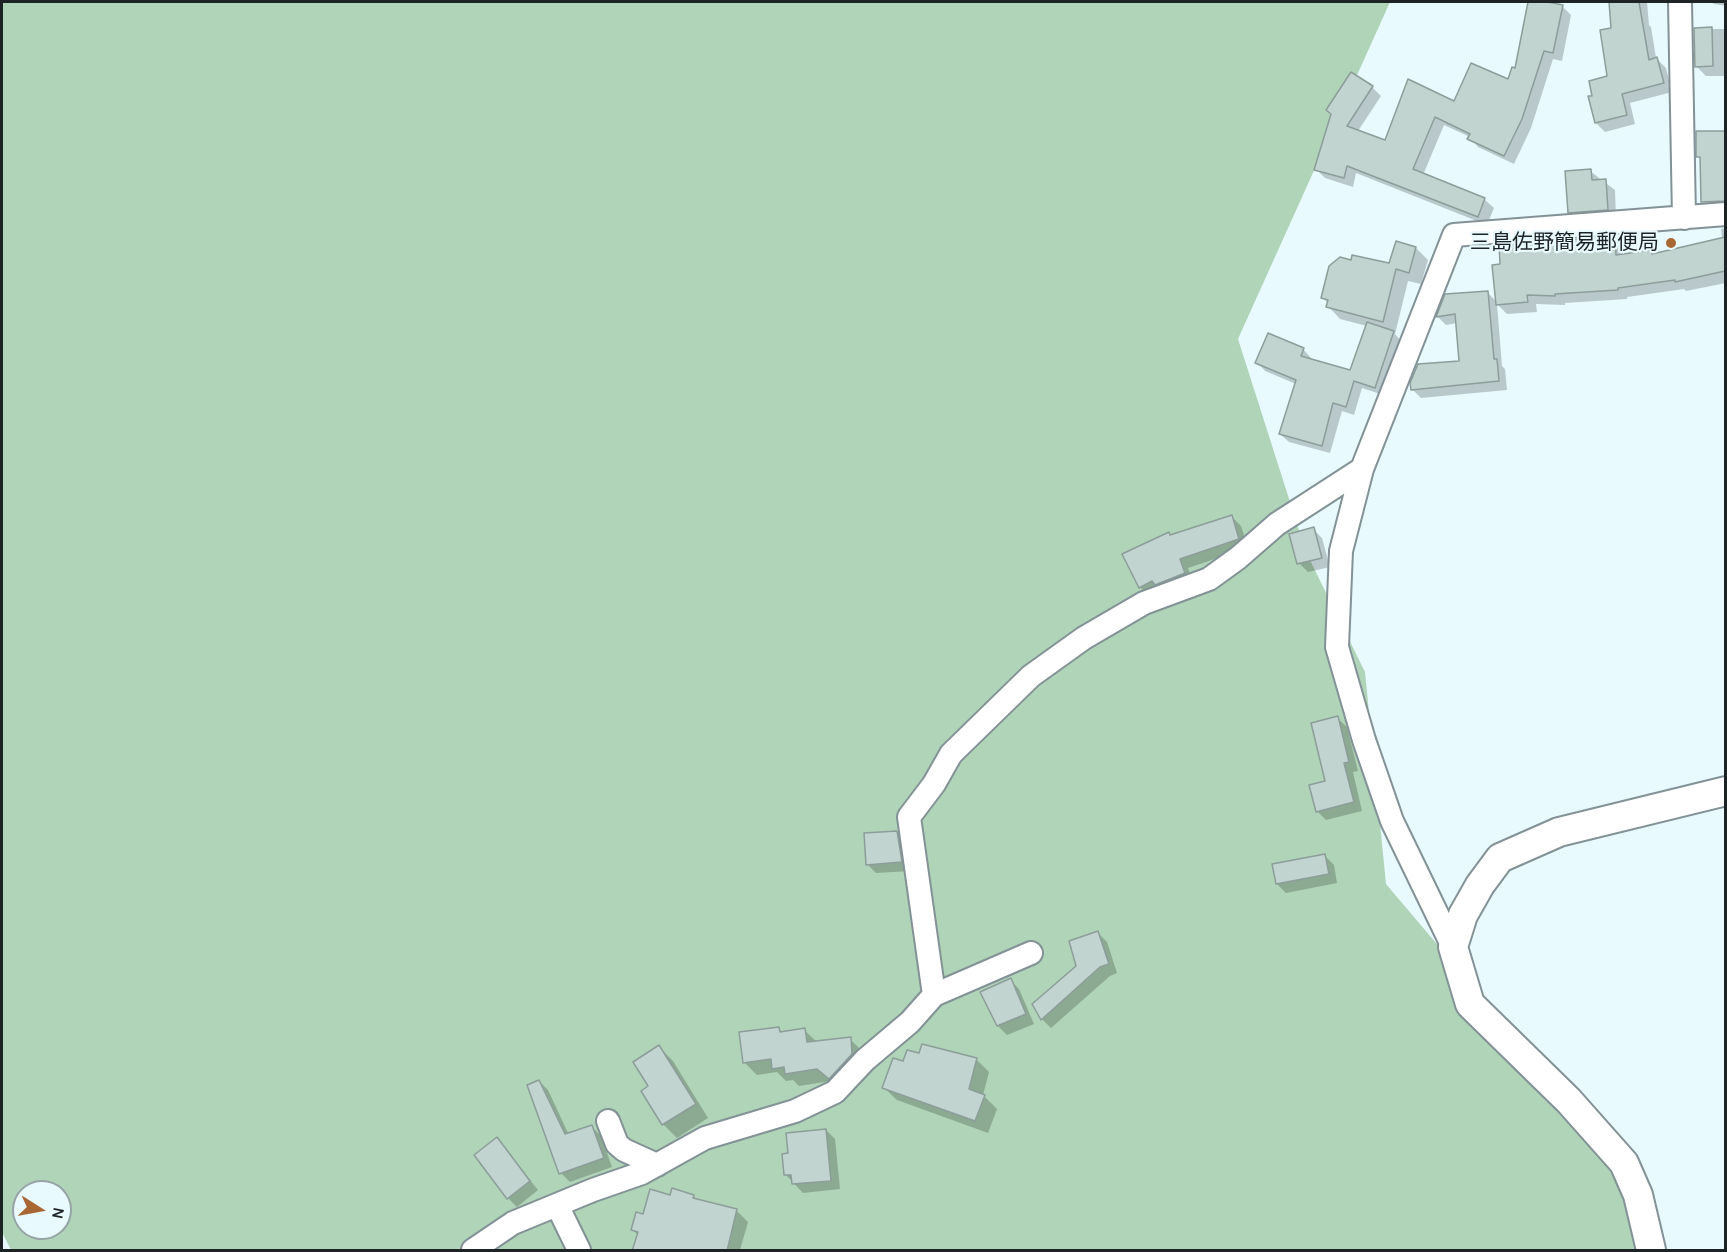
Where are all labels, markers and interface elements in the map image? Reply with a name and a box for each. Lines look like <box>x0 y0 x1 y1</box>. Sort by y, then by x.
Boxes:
place label: 三島佐野簡易郵便局 <box>1470 230 1659 256</box>
marker: 三島佐野簡易郵便局 <box>1664 236 1678 250</box>
north arrow <box>12 1180 72 1240</box>
text: N <box>48 1206 69 1221</box>

